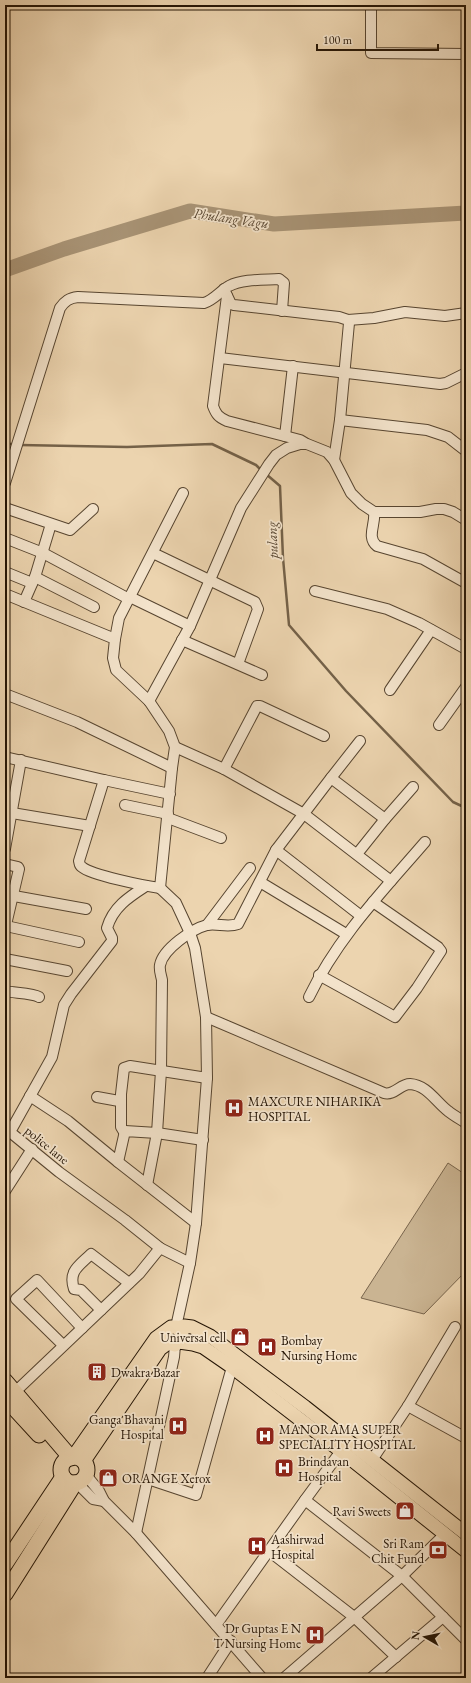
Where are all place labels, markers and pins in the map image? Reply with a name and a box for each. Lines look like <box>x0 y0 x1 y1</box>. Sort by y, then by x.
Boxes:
place label: MAXCURE NIHARIKA HOSPITAL <box>248 1093 382 1125</box>
hospital icon: MAXCURE NIHARIKA HOSPITAL <box>223 1097 245 1119</box>
shop icon: Universal cell <box>229 1326 251 1348</box>
place label: Universal cell <box>160 1329 226 1346</box>
place label: Bombay Nursing Home <box>281 1332 357 1364</box>
hospital icon: Bombay Nursing Home <box>256 1336 278 1358</box>
building icon: Dwakra Bazar <box>86 1361 108 1383</box>
place label: Dwakra Bazar <box>111 1364 181 1381</box>
place label: Ganga Bhavani Hospital <box>89 1411 164 1443</box>
hospital icon: Ganga Bhavani Hospital <box>167 1415 189 1437</box>
place label: MANORAMA SUPER SPECIALITY HOSPITAL <box>279 1421 416 1453</box>
hospital icon: MANORAMA SUPER SPECIALITY HOSPITAL <box>254 1425 276 1447</box>
place label: Brindavan Hospital <box>298 1453 349 1485</box>
hospital icon: Brindavan Hospital <box>273 1457 295 1479</box>
shop icon: ORANGE Xerox <box>97 1467 119 1489</box>
place label: ORANGE Xerox <box>122 1470 211 1487</box>
shop icon: Ravi Sweets <box>394 1500 416 1522</box>
place label: Ravi Sweets <box>332 1503 391 1520</box>
place label: Aashirwad Hospital <box>270 1531 325 1563</box>
hospital icon: Aashirwad Hospital <box>246 1535 268 1557</box>
place label: Sri Ram Chit Fund <box>371 1535 424 1567</box>
bank icon: Sri Ram Chit Fund <box>427 1539 449 1561</box>
place label: Dr Guptas E N T Nursing Home <box>214 1620 302 1652</box>
hospital icon: Dr Guptas E N T Nursing Home <box>304 1624 326 1646</box>

